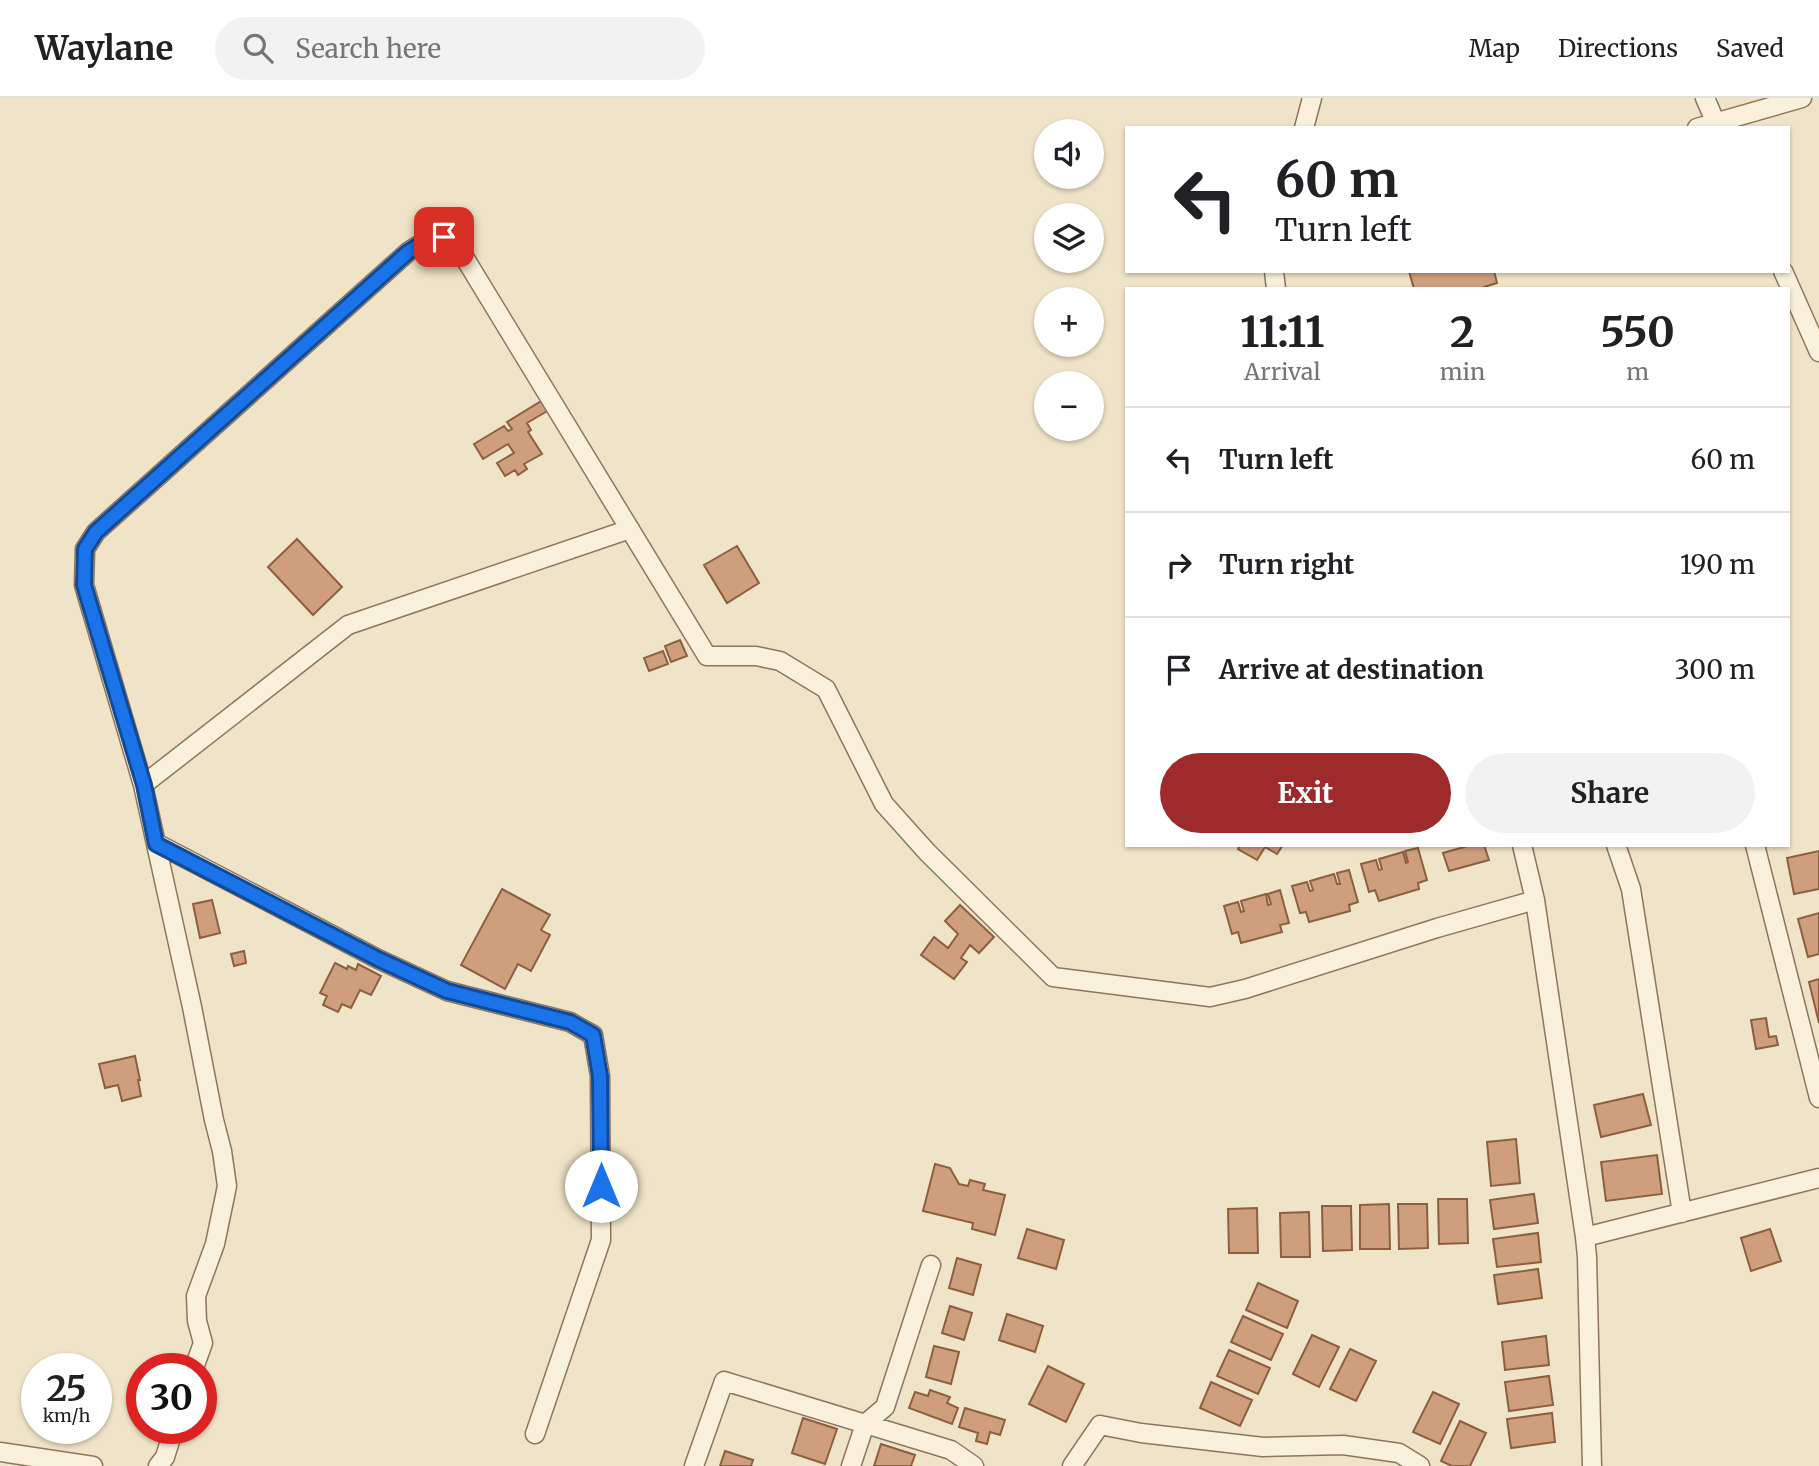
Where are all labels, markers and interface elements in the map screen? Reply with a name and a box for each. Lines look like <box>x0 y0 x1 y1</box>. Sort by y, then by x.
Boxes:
search box <box>215 17 705 80</box>
text: Waylane <box>35 28 173 69</box>
icon: search <box>239 29 277 67</box>
text: Search here <box>295 32 441 65</box>
text: Map <box>1469 33 1520 64</box>
text: Directions <box>1558 33 1678 64</box>
text: Saved <box>1716 33 1784 64</box>
map controls <box>1034 119 1104 441</box>
button: sound <box>1034 119 1104 189</box>
text: 60 m <box>1275 149 1398 210</box>
icon: left <box>1160 154 1251 245</box>
button: layers <box>1034 203 1104 273</box>
pin <box>414 207 474 267</box>
text: Turn left <box>1275 210 1412 250</box>
icon: arrive <box>425 218 463 256</box>
button: + <box>1034 287 1104 357</box>
text: 11:11 <box>1240 306 1325 358</box>
text: 2 <box>1450 306 1475 358</box>
text: 550 <box>1600 306 1675 358</box>
text: Arrival <box>1244 357 1321 386</box>
text: min <box>1440 357 1485 386</box>
text: m <box>1626 357 1649 386</box>
button: − <box>1034 371 1104 441</box>
icon: left <box>1160 441 1198 479</box>
text: Turn left <box>1219 443 1333 476</box>
text: 60 m <box>1691 443 1755 476</box>
icon: right <box>1160 546 1198 584</box>
text: Turn right <box>1219 548 1354 581</box>
text: 190 m <box>1680 548 1755 581</box>
icon: arrive <box>1160 651 1198 689</box>
text: Arrive at destination <box>1219 653 1484 686</box>
text: 300 m <box>1675 653 1755 686</box>
button: Exit <box>1160 753 1451 833</box>
button: Share <box>1465 753 1755 833</box>
position arrow <box>564 1149 638 1223</box>
speed limit sign: 30 <box>126 1353 217 1444</box>
text: 25 <box>46 1367 87 1411</box>
text: km/h <box>43 1404 90 1427</box>

